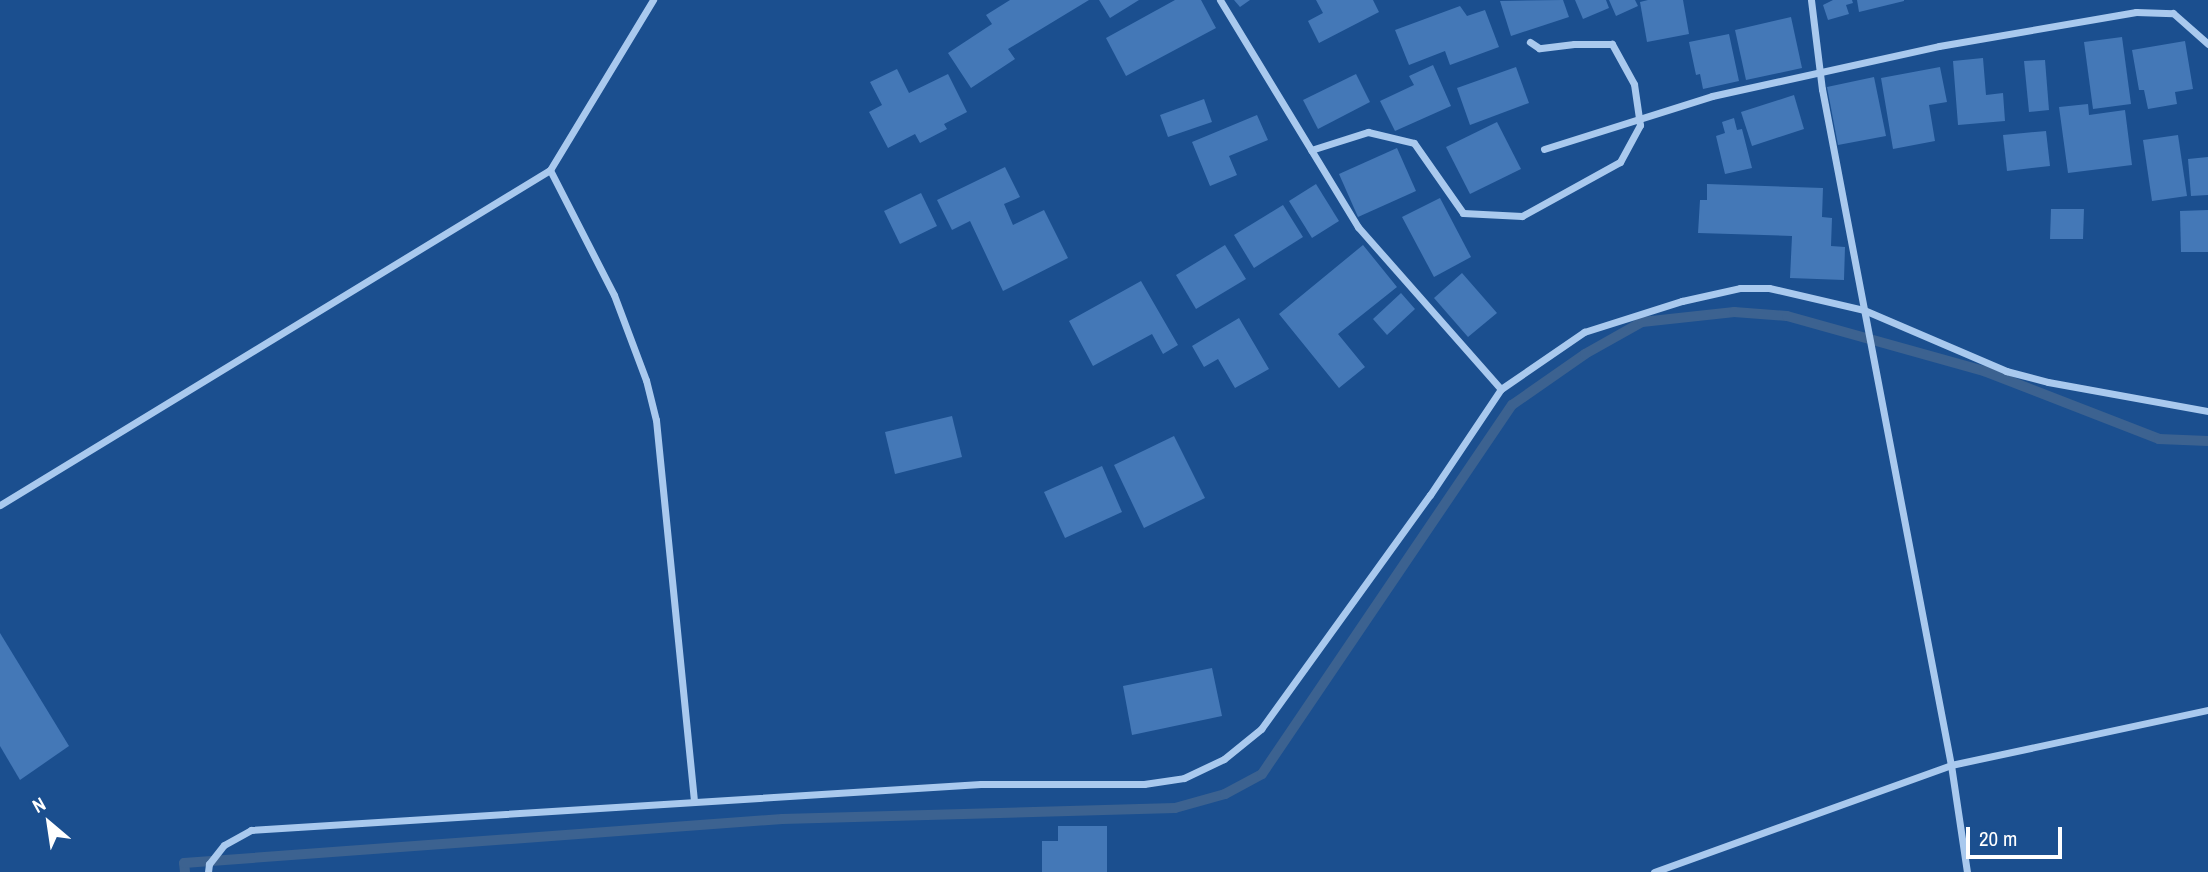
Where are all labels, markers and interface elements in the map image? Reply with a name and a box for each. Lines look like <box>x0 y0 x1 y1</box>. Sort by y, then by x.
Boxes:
north arrow <box>14 788 84 858</box>
text: N <box>28 791 50 819</box>
scale bar <box>1970 812 2066 856</box>
text: 20 m <box>1979 824 2017 853</box>

